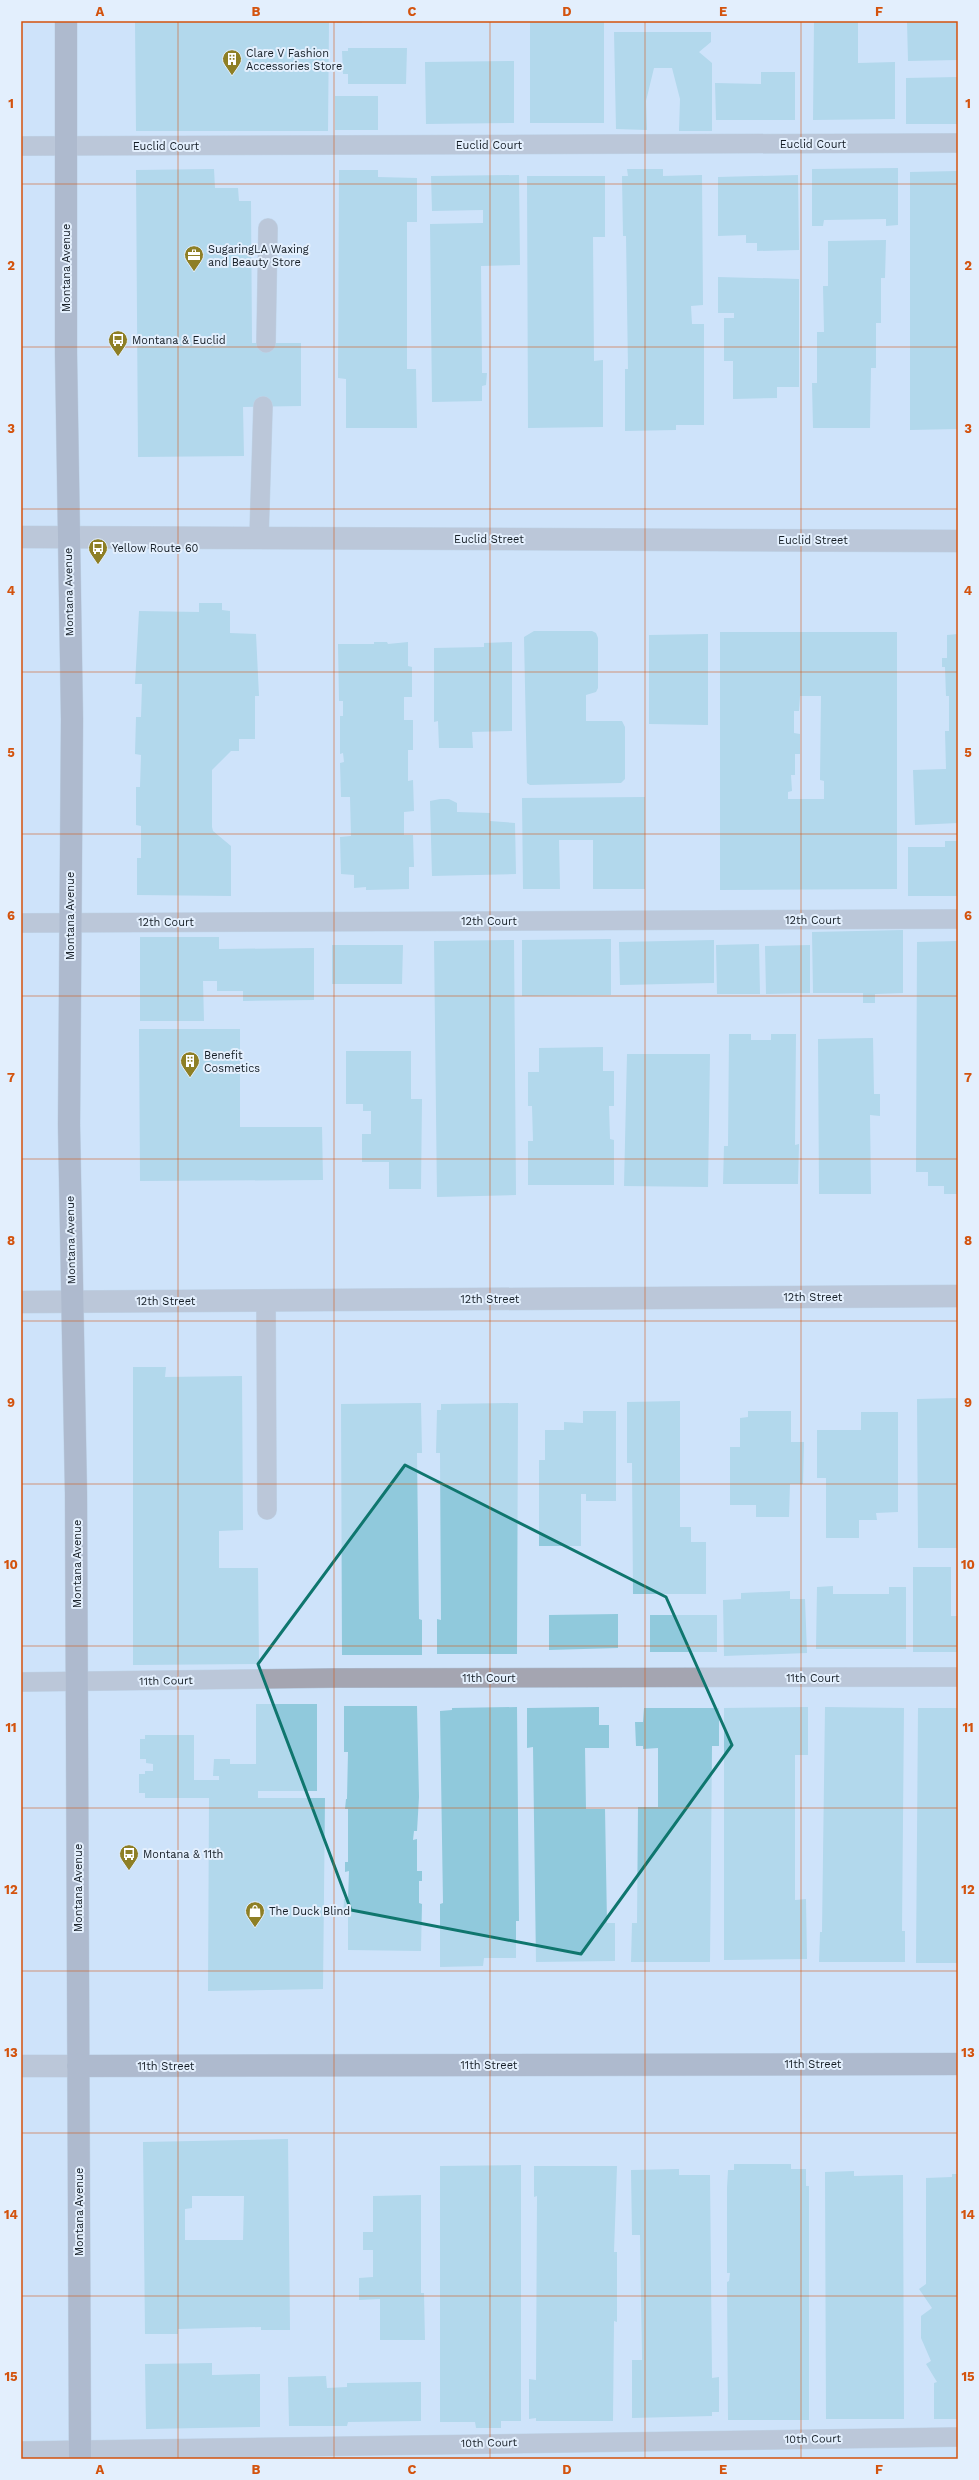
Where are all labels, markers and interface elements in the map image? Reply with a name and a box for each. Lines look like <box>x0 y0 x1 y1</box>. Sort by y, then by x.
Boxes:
text: A <box>96 4 105 19</box>
text: B <box>252 4 261 19</box>
text: C <box>408 4 417 19</box>
text: D <box>562 4 572 19</box>
text: E <box>719 4 727 19</box>
text: F <box>875 4 883 19</box>
place label: Clare V Fashion Accessories Store <box>246 47 342 73</box>
building icon: Clare V Fashion Accessories Store <box>221 48 243 76</box>
text: 1 <box>8 96 14 111</box>
text: 1 <box>965 96 971 111</box>
street label: Euclid Court <box>780 138 847 151</box>
street label: Euclid Court <box>456 139 523 152</box>
street label: Euclid Court <box>133 140 200 153</box>
street label: Montana Avenue <box>60 224 73 312</box>
place label: SugaringLA Waxing and Beauty Store <box>208 243 309 269</box>
office icon: SugaringLA Waxing and Beauty Store <box>183 244 205 272</box>
text: 2 <box>7 258 15 273</box>
text: 2 <box>964 258 972 273</box>
bus stop icon: Montana & Euclid <box>107 329 129 357</box>
place label: Montana & Euclid <box>132 334 226 347</box>
text: 3 <box>7 421 15 436</box>
text: 3 <box>964 421 972 436</box>
street label: Euclid Street <box>454 533 524 546</box>
street label: Euclid Street <box>778 534 848 547</box>
bus stop icon: Yellow Route 60 <box>87 537 109 565</box>
place label: Yellow Route 60 <box>112 542 199 555</box>
street label: Montana Avenue <box>62 548 76 636</box>
text: 4 <box>7 583 16 598</box>
text: 4 <box>964 583 973 598</box>
text: 5 <box>7 745 15 760</box>
text: 5 <box>964 745 972 760</box>
street label: Montana Avenue <box>64 872 77 960</box>
text: 6 <box>7 908 15 923</box>
text: 6 <box>964 908 972 923</box>
street label: 12th Court <box>785 914 841 927</box>
street label: 12th Court <box>461 915 517 928</box>
street label: 12th Court <box>138 916 194 929</box>
place label: Benefit Cosmetics <box>204 1049 260 1075</box>
building icon: Benefit Cosmetics <box>179 1050 201 1078</box>
text: 7 <box>7 1070 15 1085</box>
text: 7 <box>964 1070 972 1085</box>
street label: Montana Avenue <box>64 1196 78 1284</box>
text: 8 <box>7 1233 15 1248</box>
text: 8 <box>964 1233 972 1248</box>
street label: 12th Street <box>784 1291 843 1304</box>
street label: 12th Street <box>461 1293 520 1306</box>
street label: 12th Street <box>137 1295 196 1308</box>
text: 9 <box>7 1395 15 1410</box>
text: 9 <box>964 1395 972 1410</box>
street label: Montana Avenue <box>71 1520 84 1608</box>
text: 10 <box>4 1557 18 1572</box>
text: 10 <box>961 1557 975 1572</box>
street label: 11th Court <box>462 1672 516 1685</box>
street label: 11th Court <box>786 1672 840 1685</box>
street label: 11th Court <box>139 1674 193 1688</box>
text: 11 <box>5 1720 17 1735</box>
text: 11 <box>962 1720 974 1735</box>
bus stop icon: Montana & 11th <box>118 1843 140 1871</box>
street label: Montana Avenue <box>72 1844 85 1932</box>
place label: Montana & 11th <box>143 1848 223 1861</box>
text: 12 <box>4 1882 18 1897</box>
text: 12 <box>961 1882 975 1897</box>
shop icon: The Duck Blind <box>244 1900 266 1928</box>
place label: The Duck Blind <box>269 1905 350 1918</box>
text: 13 <box>4 2045 18 2060</box>
text: 13 <box>961 2045 975 2060</box>
street label: 11th Street <box>785 2058 842 2071</box>
street label: 11th Street <box>461 2059 518 2072</box>
street label: 11th Street <box>138 2060 195 2073</box>
street label: Montana Avenue <box>73 2168 86 2256</box>
text: 14 <box>4 2207 19 2222</box>
text: 14 <box>961 2207 976 2222</box>
text: 15 <box>4 2369 18 2384</box>
text: 15 <box>961 2369 975 2384</box>
street label: 10th Court <box>785 2432 841 2446</box>
street label: 10th Court <box>461 2436 517 2450</box>
text: A <box>96 2462 105 2477</box>
text: B <box>252 2462 261 2477</box>
text: C <box>408 2462 417 2477</box>
text: D <box>562 2462 572 2477</box>
text: E <box>719 2462 727 2477</box>
text: F <box>875 2462 883 2477</box>

